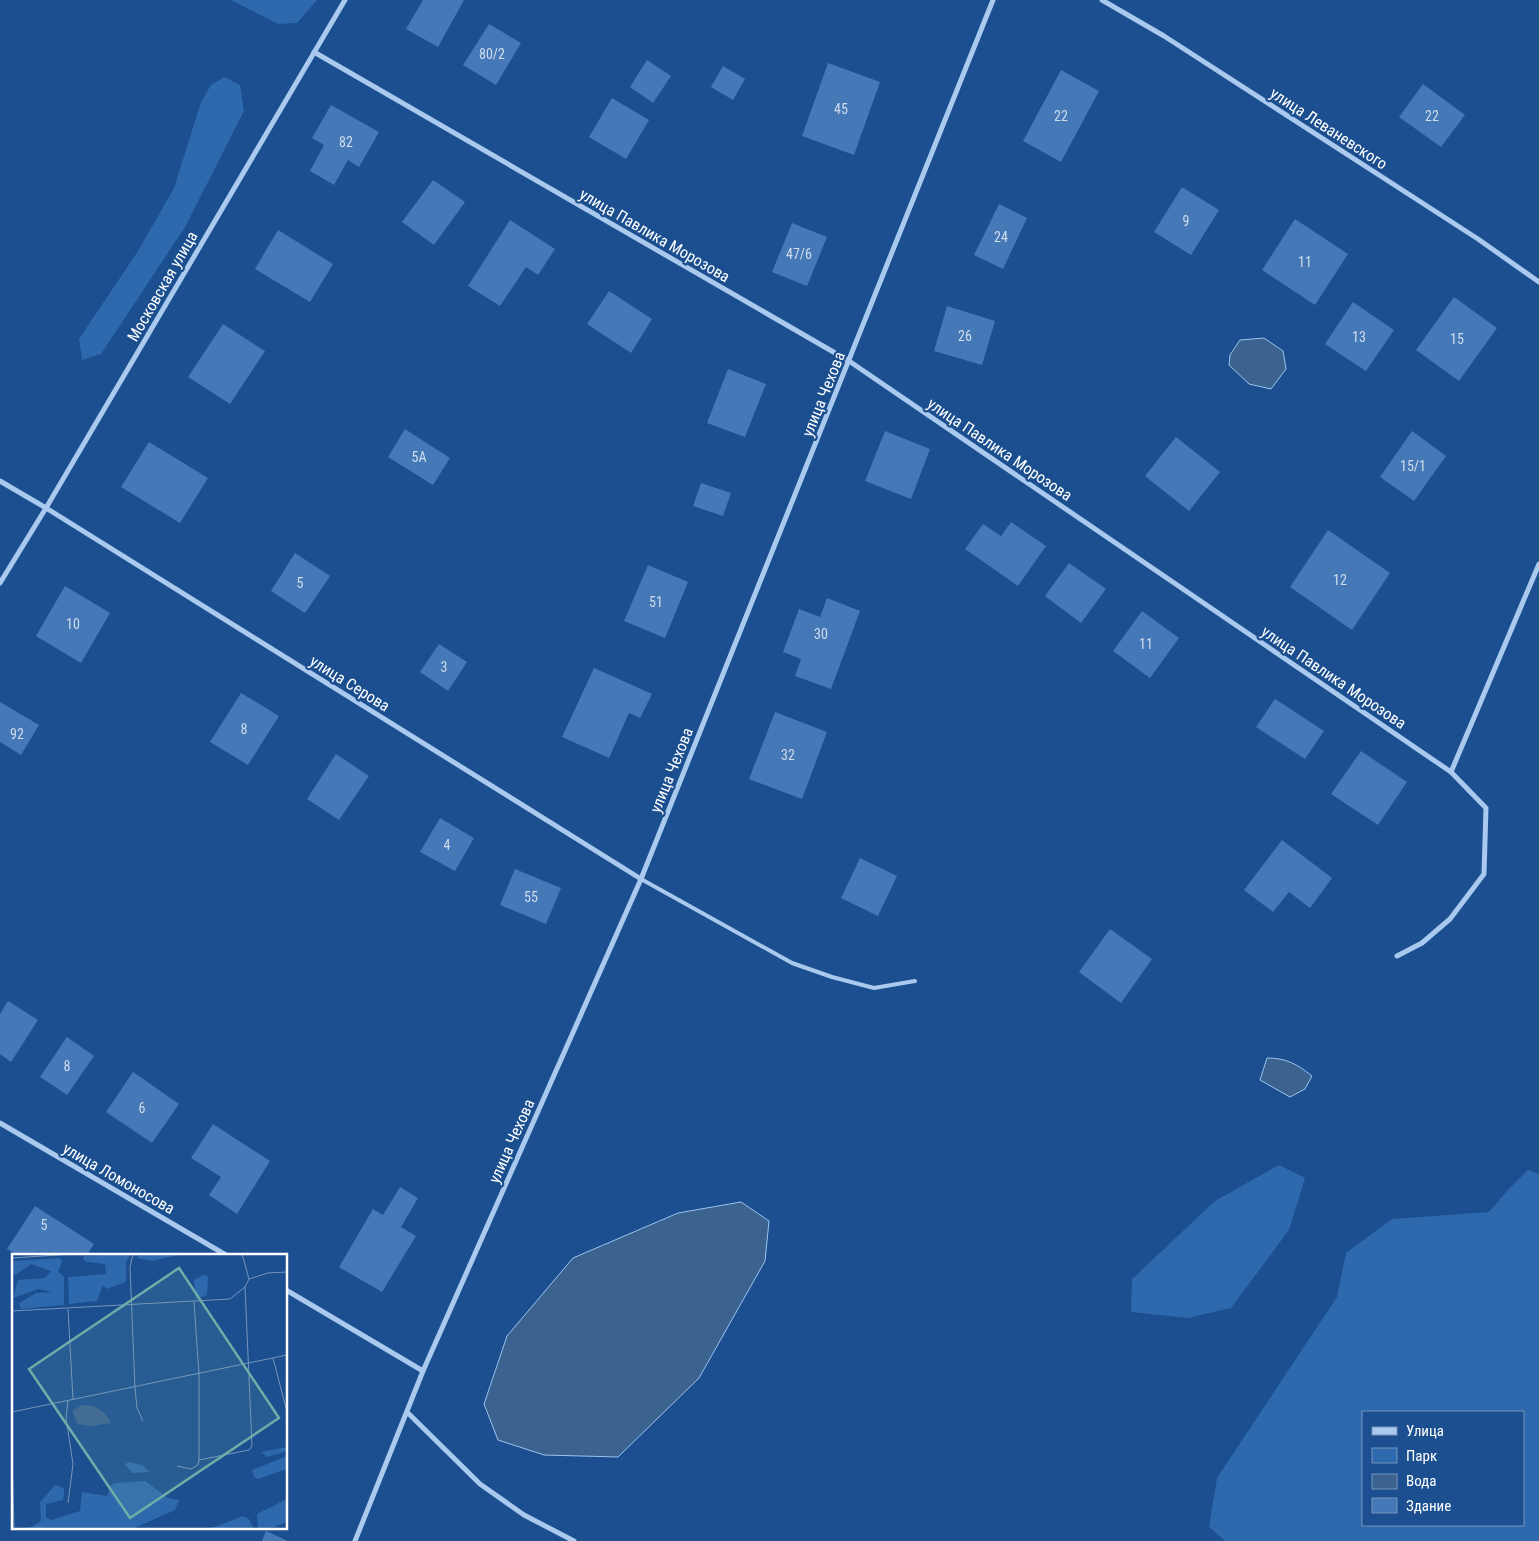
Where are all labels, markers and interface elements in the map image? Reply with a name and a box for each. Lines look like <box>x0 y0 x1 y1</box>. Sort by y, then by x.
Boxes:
house number: 80/2 <box>479 46 505 62</box>
street label: улица Леваневского <box>1267 83 1391 173</box>
house number: 45 <box>834 101 848 117</box>
house number: 22 <box>1054 108 1068 124</box>
house number: 22 <box>1425 108 1439 124</box>
house number: 82 <box>339 134 353 150</box>
street label: улица Павлика Морозова <box>576 185 733 286</box>
house number: 9 <box>1183 213 1189 229</box>
street label: Московская улица <box>123 228 202 345</box>
house number: 24 <box>994 229 1008 245</box>
house number: 47/6 <box>786 246 812 262</box>
house number: 11 <box>1298 254 1312 270</box>
house number: 26 <box>958 328 972 344</box>
house number: 13 <box>1352 329 1366 345</box>
house number: 15 <box>1450 331 1464 347</box>
street label: улица Чехова <box>798 349 849 440</box>
street label: улица Павлика Морозова <box>924 394 1076 505</box>
house number: 5А <box>412 449 426 465</box>
house number: 15/1 <box>1400 458 1426 474</box>
house number: 12 <box>1333 572 1347 588</box>
house number: 5 <box>297 575 304 591</box>
house number: 51 <box>649 594 663 610</box>
house number: 10 <box>66 616 80 632</box>
street label: улица Павлика Морозова <box>1258 622 1410 733</box>
house number: 30 <box>814 626 828 642</box>
house number: 11 <box>1139 636 1153 652</box>
street label: улица Серова <box>306 651 393 715</box>
house number: 3 <box>441 659 447 675</box>
house number: 8 <box>241 721 248 737</box>
street label: улица Чехова <box>646 725 697 816</box>
house number: 92 <box>10 726 24 742</box>
house number: 32 <box>781 747 795 763</box>
house number: 4 <box>444 837 451 853</box>
house number: 55 <box>524 889 538 905</box>
house number: 8 <box>64 1058 71 1074</box>
street label: улица Чехова <box>484 1096 538 1186</box>
house number: 6 <box>139 1100 146 1116</box>
street label: улица Ломоносова <box>59 1139 178 1218</box>
house number: 5 <box>41 1217 48 1233</box>
inset map <box>12 1254 288 1528</box>
legend <box>1362 1411 1524 1526</box>
text: Улица <box>1406 1422 1444 1440</box>
text: Парк <box>1406 1447 1437 1465</box>
text: Вода <box>1406 1472 1436 1490</box>
text: Здание <box>1406 1497 1451 1515</box>

